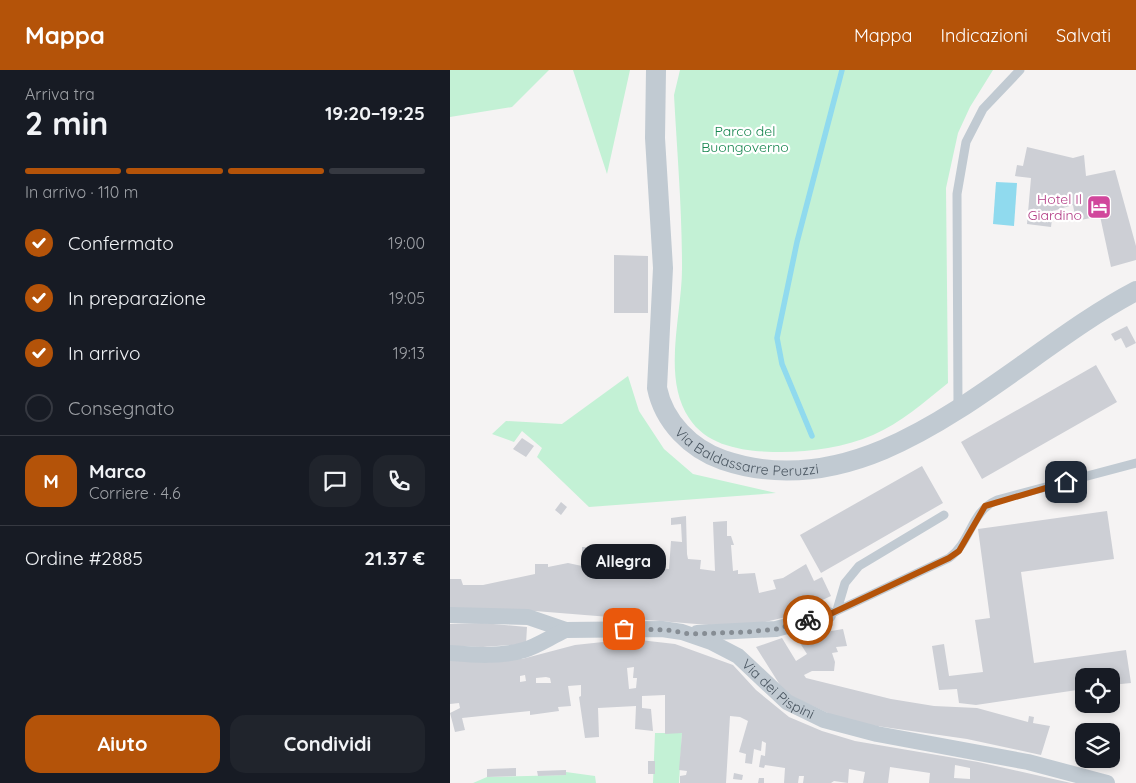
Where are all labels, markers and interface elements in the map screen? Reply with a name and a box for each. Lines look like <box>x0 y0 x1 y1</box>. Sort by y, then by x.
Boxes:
text: Mappa <box>25 20 105 50</box>
text: Mappa <box>854 24 912 47</box>
text: Indicazioni <box>940 24 1028 47</box>
text: Salvati <box>1056 24 1111 47</box>
text: Arriva tra <box>25 84 95 104</box>
text: 19:20–19:25 <box>325 101 425 125</box>
text: 2 min <box>25 103 108 143</box>
park label: Parco del Buongoverno <box>701 122 789 156</box>
text: In arrivo · 110 m <box>25 182 138 202</box>
place label: Hotel Il Giardino <box>1028 190 1082 224</box>
hotel icon: Hotel Il Giardino <box>1086 194 1112 220</box>
icon: check <box>25 229 53 257</box>
text: Confermato <box>68 231 174 255</box>
text: 19:00 <box>388 233 425 253</box>
icon: check <box>25 284 53 312</box>
text: In preparazione <box>68 286 206 310</box>
text: 19:05 <box>389 288 425 308</box>
icon: check <box>25 339 53 367</box>
text: In arrivo <box>68 341 141 365</box>
text: 19:13 <box>393 343 425 363</box>
text: Consegnato <box>68 396 175 420</box>
street label: Via Baldassarre Peruzzi <box>671 423 820 480</box>
button: chat <box>309 455 361 507</box>
button: phone <box>373 455 425 507</box>
text: Marco <box>89 459 146 483</box>
pin <box>1045 461 1087 503</box>
icon: home <box>1052 468 1080 496</box>
text: M <box>43 469 59 493</box>
text: Corriere · 4.6 <box>89 483 181 503</box>
callout: Allegra <box>582 544 666 579</box>
text: Ordine #2885 <box>25 546 143 570</box>
text: 21.37 € <box>364 546 425 570</box>
text: Allegra <box>596 551 651 571</box>
courier <box>783 595 833 645</box>
icon: bike <box>794 606 822 634</box>
pin <box>603 608 645 650</box>
icon: bag <box>610 615 638 643</box>
street label: Via dei Pispini <box>738 655 817 723</box>
map controls <box>1075 668 1120 768</box>
button: locate <box>1075 668 1120 713</box>
button: Aiuto <box>25 715 220 773</box>
button: Condividi <box>230 715 425 773</box>
button: layers <box>1075 723 1120 768</box>

